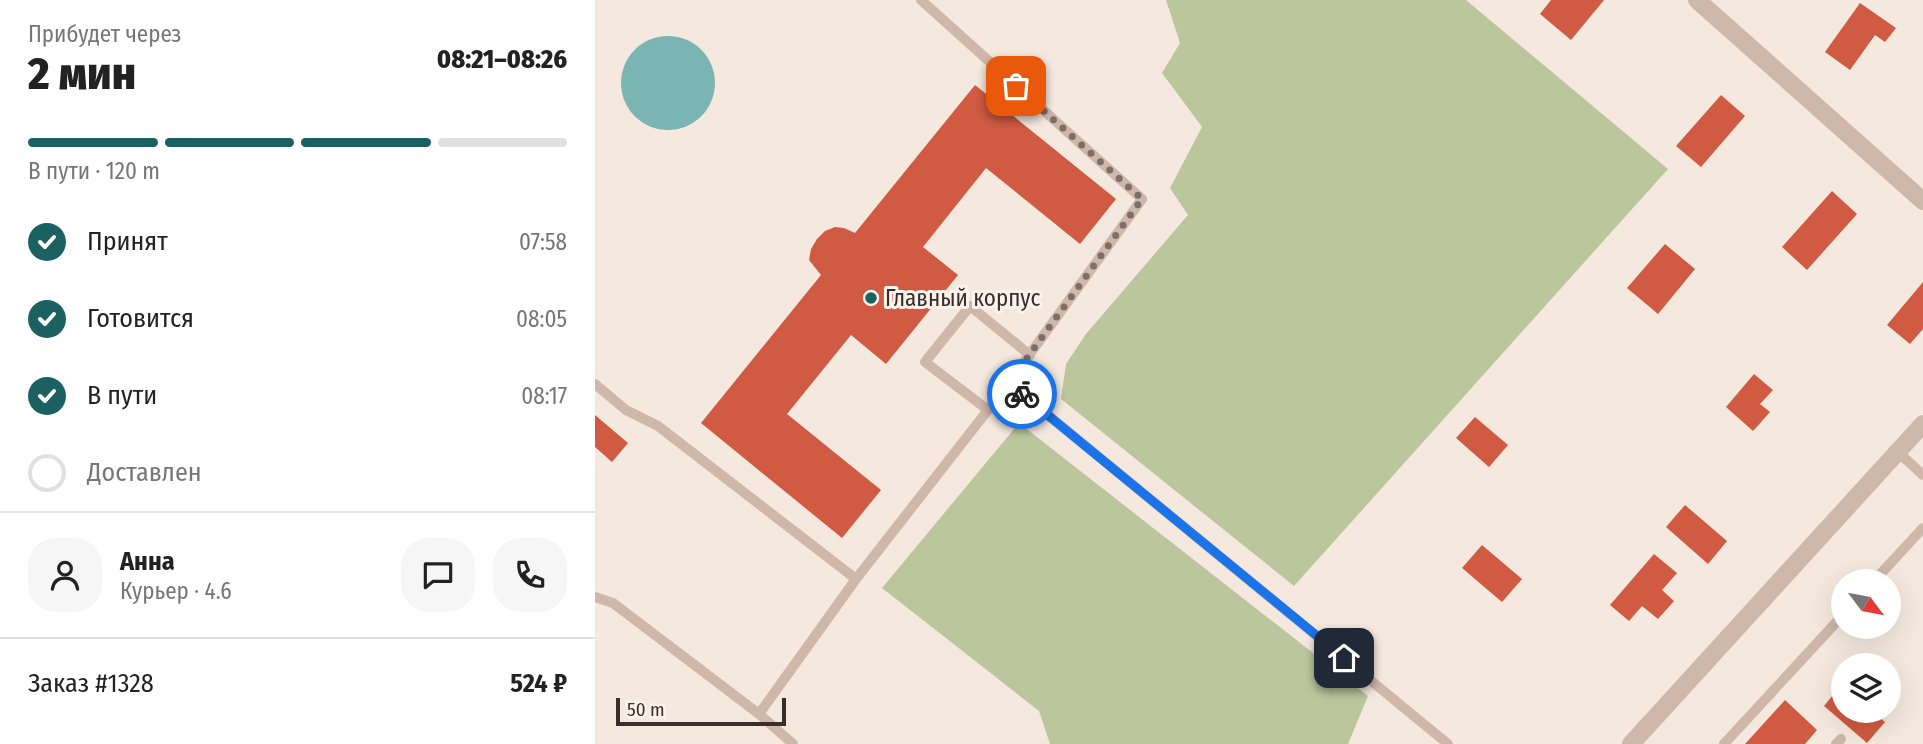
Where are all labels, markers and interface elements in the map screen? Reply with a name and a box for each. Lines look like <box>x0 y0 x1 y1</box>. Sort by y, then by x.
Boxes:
text: Прибудет через <box>28 20 181 48</box>
text: 08:21–08:26 <box>437 44 567 75</box>
text: 2 мин <box>28 46 136 101</box>
pin <box>986 56 1046 116</box>
icon: bag <box>997 67 1035 105</box>
text: В пути · 120 m <box>28 157 160 185</box>
icon: check <box>28 223 66 261</box>
text: Принят <box>87 226 168 257</box>
text: 07:58 <box>519 228 567 256</box>
place label: Главный корпус <box>885 284 1041 312</box>
marker: Главный корпус <box>863 290 879 306</box>
icon: check <box>28 300 66 338</box>
text: Готовится <box>87 303 194 334</box>
text: 08:05 <box>516 305 567 333</box>
courier <box>987 359 1057 429</box>
icon: bike <box>1003 375 1041 413</box>
icon: check <box>28 377 66 415</box>
text: В пути <box>87 380 157 411</box>
text: 08:17 <box>521 382 567 410</box>
text: Доставлен <box>87 457 202 488</box>
button: person <box>28 538 102 612</box>
button: chat <box>401 538 475 612</box>
button: phone <box>493 538 567 612</box>
text: Анна <box>120 546 175 577</box>
north arrow <box>1831 569 1901 639</box>
map controls <box>1831 569 1901 723</box>
text: Курьер · 4.6 <box>120 577 232 605</box>
pin <box>1314 628 1374 688</box>
icon: home <box>1325 639 1363 677</box>
button: layers <box>1831 653 1901 723</box>
text: Заказ #1328 <box>28 668 154 699</box>
text: 524 ₽ <box>510 668 567 699</box>
scale bar <box>616 695 786 727</box>
text: 50 m <box>627 698 665 721</box>

